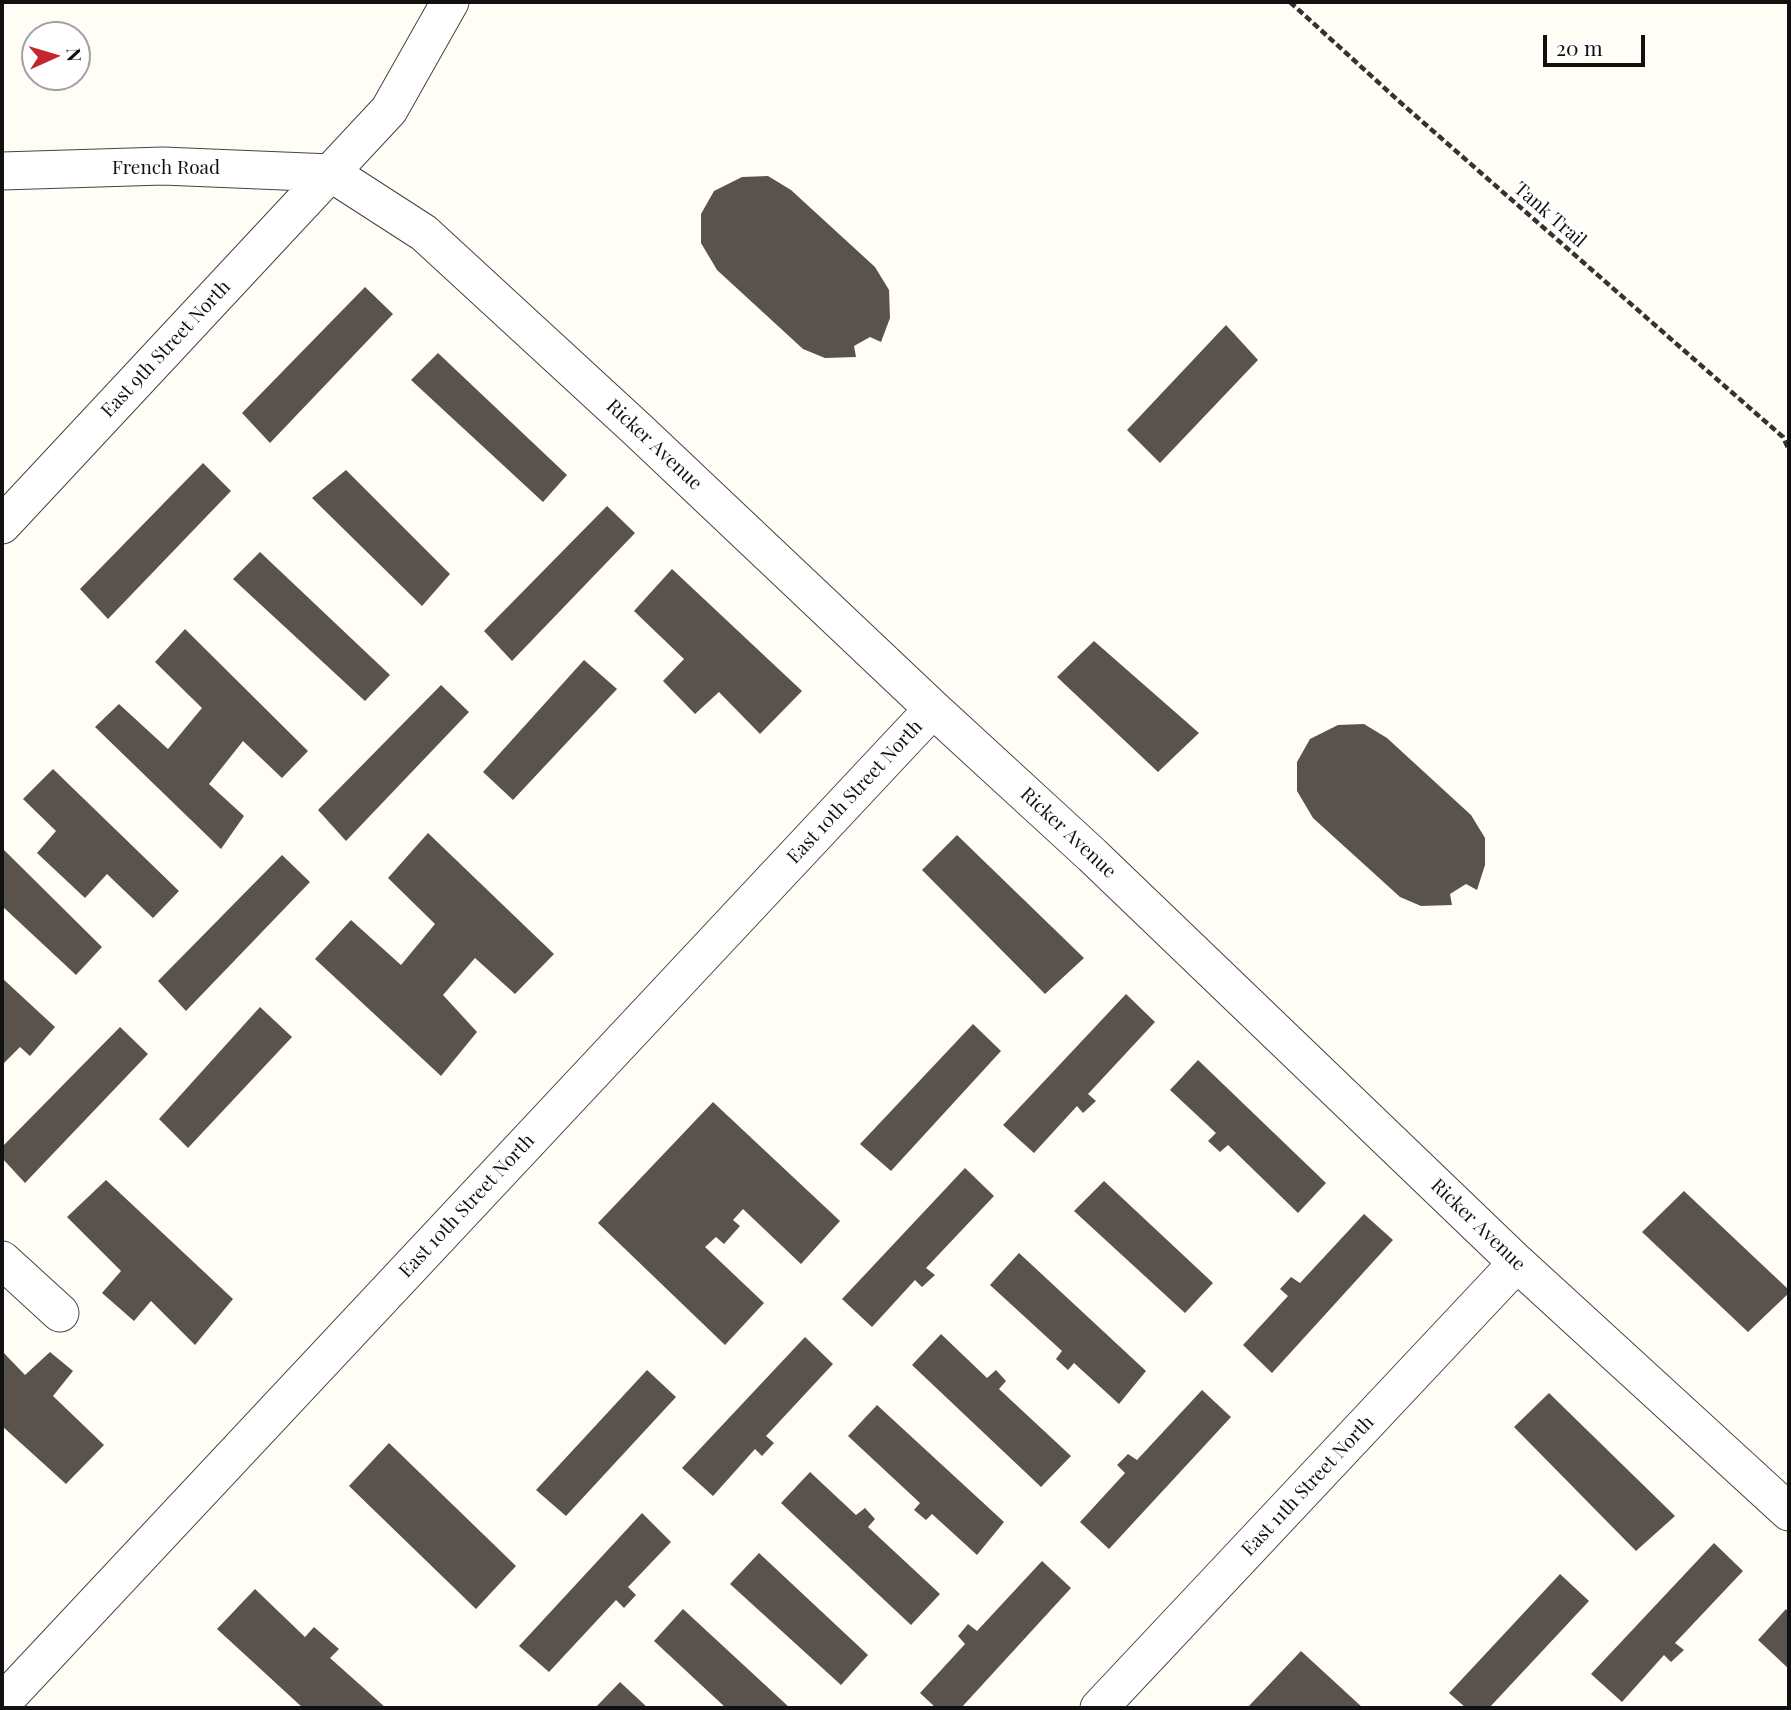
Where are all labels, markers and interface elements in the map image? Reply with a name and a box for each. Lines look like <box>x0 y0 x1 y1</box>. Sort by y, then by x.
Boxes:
north arrow <box>21 21 91 91</box>
scale bar <box>1546 21 1648 65</box>
text: 20 m <box>1556 33 1603 61</box>
text: N <box>62 47 88 62</box>
street label: French Road <box>112 157 220 179</box>
street label: Tank Trail <box>1509 177 1591 253</box>
street label: East 9th Street North <box>97 276 235 422</box>
street label: Ricker Avenue <box>601 395 707 495</box>
street label: East 10th Street North <box>783 716 927 868</box>
street label: Ricker Avenue <box>1015 783 1121 883</box>
street label: East 10th Street North <box>395 1130 539 1282</box>
street label: Ricker Avenue <box>1426 1174 1530 1276</box>
street label: East 11th Street North <box>1237 1411 1379 1561</box>

